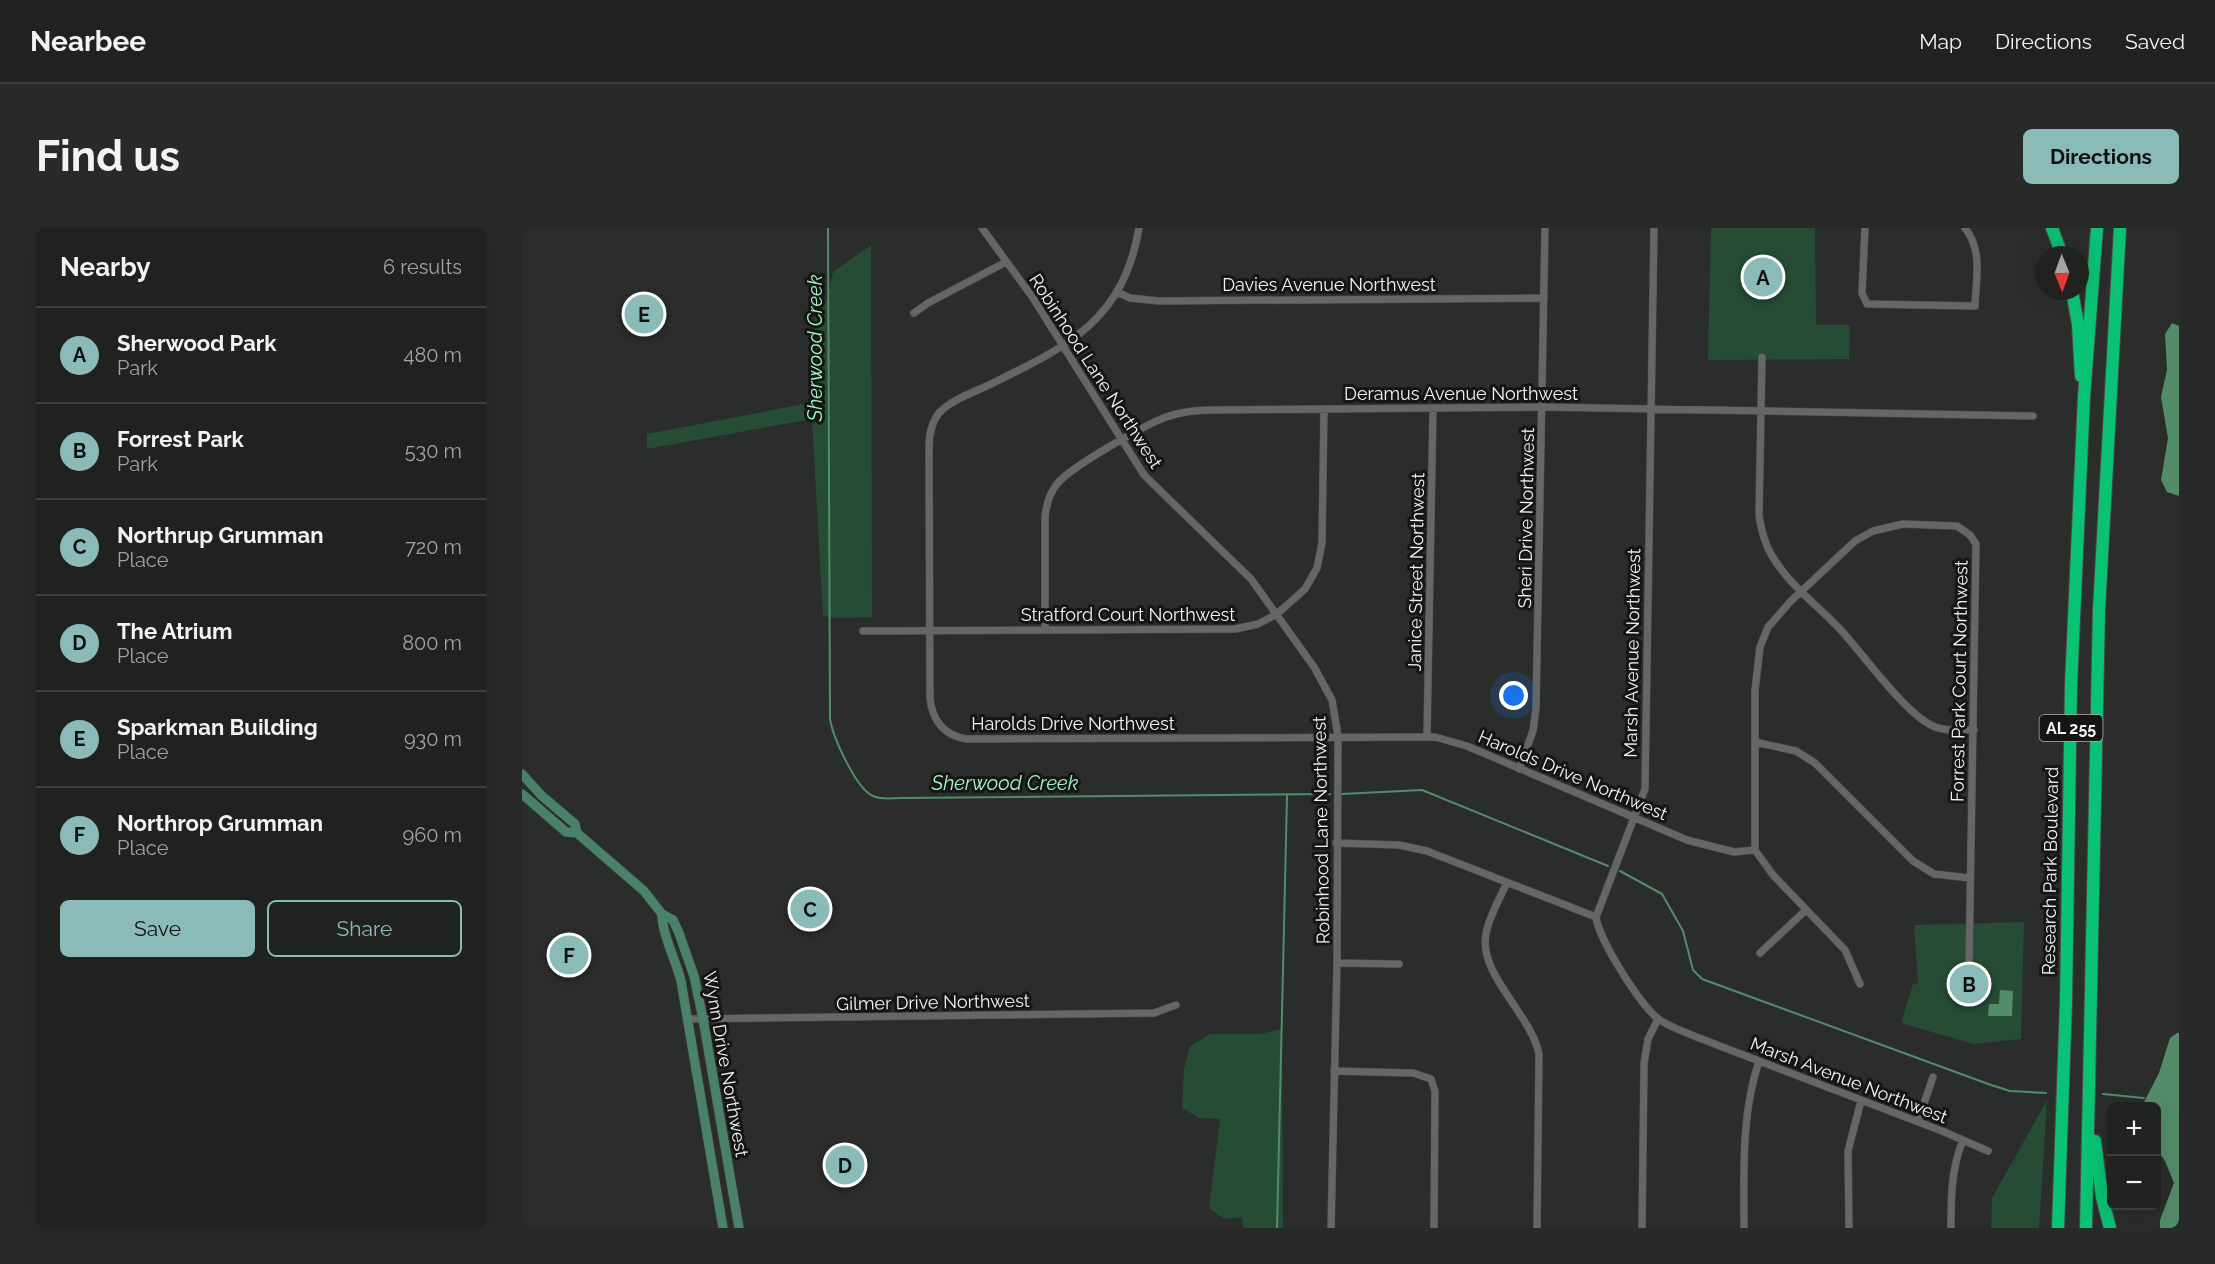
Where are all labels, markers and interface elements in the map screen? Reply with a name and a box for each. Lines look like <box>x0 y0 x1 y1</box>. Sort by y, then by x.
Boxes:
text: Nearbee <box>30 25 146 58</box>
text: Map <box>1919 29 1962 54</box>
text: Directions <box>1995 29 2092 54</box>
text: Saved <box>2125 29 2185 54</box>
button: Directions <box>2023 129 2179 184</box>
text: Find us <box>36 132 180 181</box>
north arrow <box>2035 246 2089 300</box>
text: Nearby <box>60 252 150 282</box>
pin: A <box>1744 254 1782 300</box>
text: 6 results <box>383 255 462 279</box>
street label: Robinhood Lane Northwest <box>1025 270 1167 472</box>
water label: Sherwood Creek <box>803 274 827 423</box>
street label: Davies Avenue Northwest <box>1222 274 1436 295</box>
pin: E <box>624 292 664 337</box>
text: Sherwood Park <box>117 330 277 356</box>
text: A <box>73 343 86 367</box>
text: 480 m <box>404 343 462 367</box>
text: Park <box>117 356 158 380</box>
street label: Deramus Avenue Northwest <box>1344 383 1578 404</box>
text: Forrest Park <box>117 426 244 452</box>
street label: Sheri Drive Northwest <box>1514 427 1538 609</box>
text: B <box>73 439 86 463</box>
text: 530 m <box>405 439 462 463</box>
text: Park <box>117 452 158 476</box>
street label: Janice Street Northwest <box>1404 472 1428 672</box>
text: Northrup Grumman <box>117 522 323 548</box>
text: C <box>73 535 86 559</box>
text: 720 m <box>405 535 462 559</box>
text: Place <box>117 548 168 572</box>
street label: Marsh Avenue Northwest <box>1620 548 1644 758</box>
street label: Forrest Park Court Northwest <box>1946 560 1972 802</box>
street label: Stratford Court Northwest <box>1021 604 1235 625</box>
text: The Atrium <box>117 618 233 644</box>
text: D <box>72 631 87 655</box>
text: 800 m <box>402 631 462 655</box>
text: Place <box>117 644 168 668</box>
your location <box>1499 681 1528 710</box>
street label: Harolds Drive Northwest <box>971 713 1175 734</box>
text: Sparkman Building <box>117 714 318 740</box>
road number: AL 255 <box>2040 715 2102 741</box>
street label: Robinhood Lane Northwest <box>1309 716 1333 944</box>
street label: Harolds Drive Northwest <box>1475 726 1671 824</box>
text: E <box>73 727 86 751</box>
text: 930 m <box>404 727 462 751</box>
text: Place <box>117 740 168 764</box>
street label: Research Park Boulevard <box>2038 767 2062 975</box>
water label: Sherwood Creek <box>930 771 1079 795</box>
text: Northrop Grumman <box>117 810 323 836</box>
text: F <box>74 823 85 847</box>
text: 960 m <box>403 823 462 847</box>
text: Place <box>117 836 168 860</box>
pin: C <box>790 886 830 932</box>
button: Save <box>60 900 255 957</box>
button: Share <box>267 900 462 957</box>
pin: F <box>550 932 588 978</box>
pin: B <box>1950 962 1988 1006</box>
street label: Wynn Drive Northwest <box>699 970 753 1158</box>
street label: Gilmer Drive Northwest <box>836 990 1030 1014</box>
street label: Marsh Avenue Northwest <box>1747 1033 1951 1127</box>
map controls <box>2107 1102 2161 1210</box>
button: + <box>2107 1102 2161 1156</box>
pin: D <box>826 1142 864 1188</box>
button: − <box>2107 1156 2161 1210</box>

